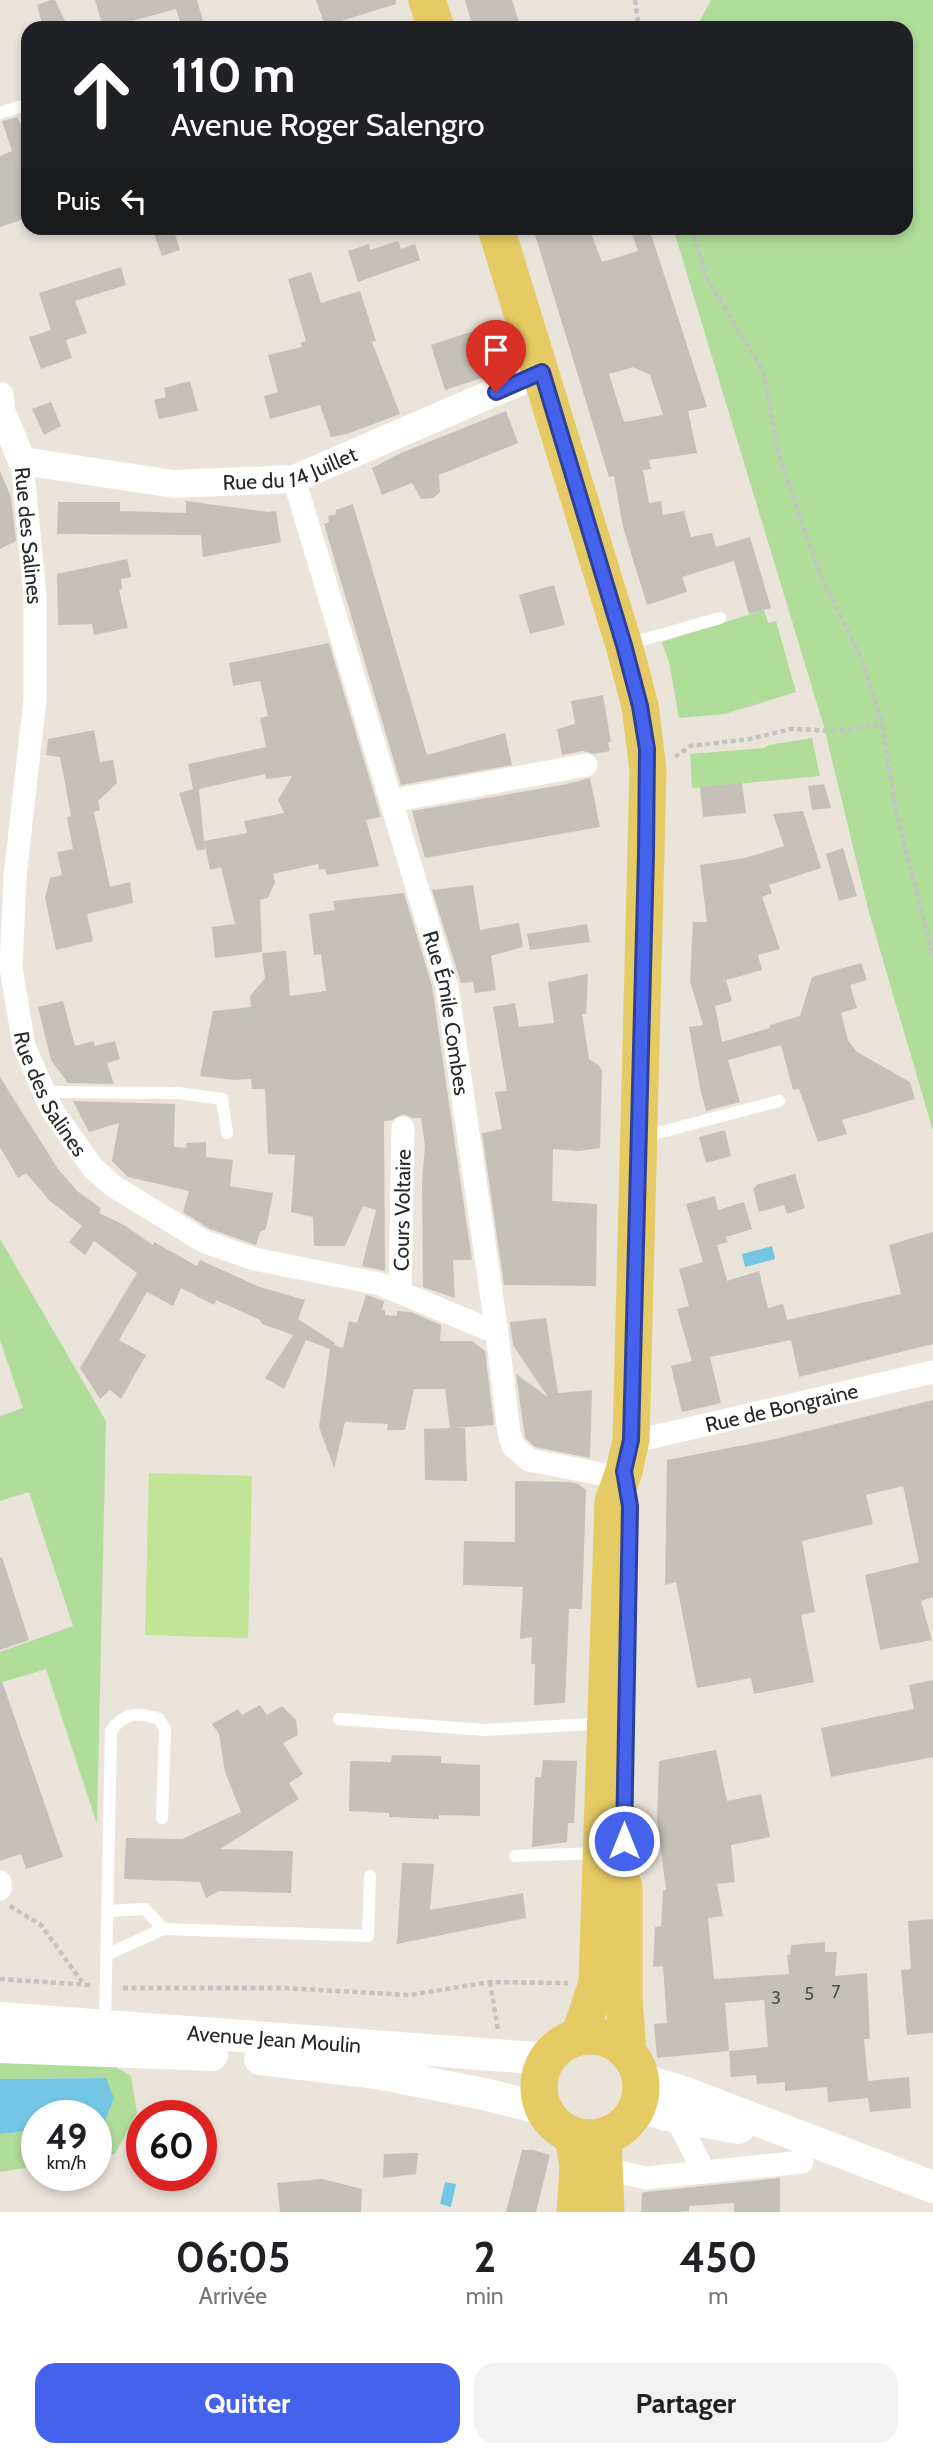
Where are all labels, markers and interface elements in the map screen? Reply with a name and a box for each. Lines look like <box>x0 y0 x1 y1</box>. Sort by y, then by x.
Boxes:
text: 110 m <box>171 45 295 104</box>
icon: ahead <box>56 49 147 140</box>
text: Avenue Roger Salengro <box>171 105 485 144</box>
icon: left <box>115 182 153 220</box>
text: Puis <box>56 185 101 217</box>
pin <box>466 320 526 392</box>
icon: arrive <box>477 331 515 369</box>
street label: Rue du 14 Juillet <box>222 441 361 494</box>
street label: Rue des Salines <box>10 466 47 605</box>
street label: Rue Émile Combes <box>418 928 475 1097</box>
street label: Rue des Salines <box>9 1029 93 1161</box>
street label: Cours Voltaire <box>388 1149 415 1271</box>
street label: Rue de Bongraine <box>703 1377 860 1437</box>
position arrow <box>587 1804 661 1878</box>
house number: 7 <box>831 1981 841 2003</box>
house number: 5 <box>804 1983 814 2005</box>
house number: 3 <box>771 1987 781 2009</box>
street label: Avenue Jean Moulin <box>186 2020 362 2057</box>
speed limit sign: 60 <box>126 2100 217 2191</box>
text: 49 <box>46 2115 87 2158</box>
text: km/h <box>47 2152 86 2174</box>
text: 06:05 <box>176 2231 290 2283</box>
text: 2 <box>474 2231 496 2283</box>
text: 450 <box>679 2231 758 2283</box>
text: Arrivée <box>199 2282 267 2310</box>
text: min <box>466 2282 504 2310</box>
text: m <box>708 2282 728 2310</box>
button: Quitter <box>35 2363 460 2443</box>
button: Partager <box>474 2363 898 2443</box>

